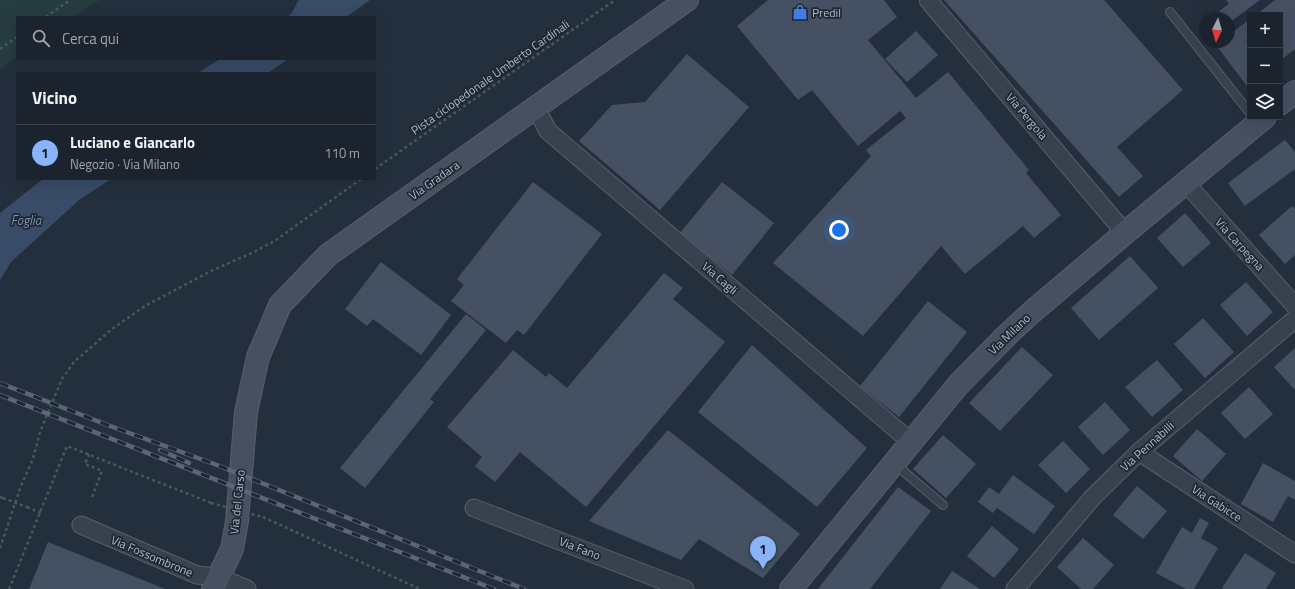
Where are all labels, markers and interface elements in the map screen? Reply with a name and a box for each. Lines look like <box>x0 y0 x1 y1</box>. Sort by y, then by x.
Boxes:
shop icon: Predil <box>791 3 809 21</box>
place label: Predil <box>812 3 841 22</box>
north arrow <box>1199 12 1235 48</box>
map controls <box>1247 12 1283 120</box>
button: + <box>1247 12 1283 48</box>
street label: Pista ciclopedonale Umberto Cardinali <box>407 15 573 139</box>
search box <box>16 16 376 60</box>
icon: search <box>30 27 52 49</box>
text: Cerca qui <box>62 27 119 50</box>
button: − <box>1247 48 1283 84</box>
button: layers <box>1247 84 1283 120</box>
text: Vicino <box>32 85 77 111</box>
street label: Via Pergola <box>1001 88 1053 144</box>
text: Luciano e Giancarlo <box>70 131 195 154</box>
text: 1 <box>41 143 49 163</box>
text: 110 m <box>324 143 360 163</box>
text: Negozio · Via Milano <box>70 154 180 174</box>
street label: Via Gradara <box>405 155 463 205</box>
water label: Foglia <box>11 210 43 230</box>
street label: Via Carpegna <box>1211 213 1269 275</box>
your location <box>829 220 849 240</box>
street label: Via Cagli <box>698 257 742 299</box>
street label: Via Milano <box>984 309 1034 359</box>
street label: Via Pennabilli <box>1116 416 1178 476</box>
street label: Via del Carso <box>224 469 250 535</box>
street label: Via Gabicce <box>1188 480 1246 526</box>
street label: Via Fossombrone <box>108 530 196 582</box>
street label: Via Fano <box>557 531 603 565</box>
pin: 1 <box>750 536 776 569</box>

